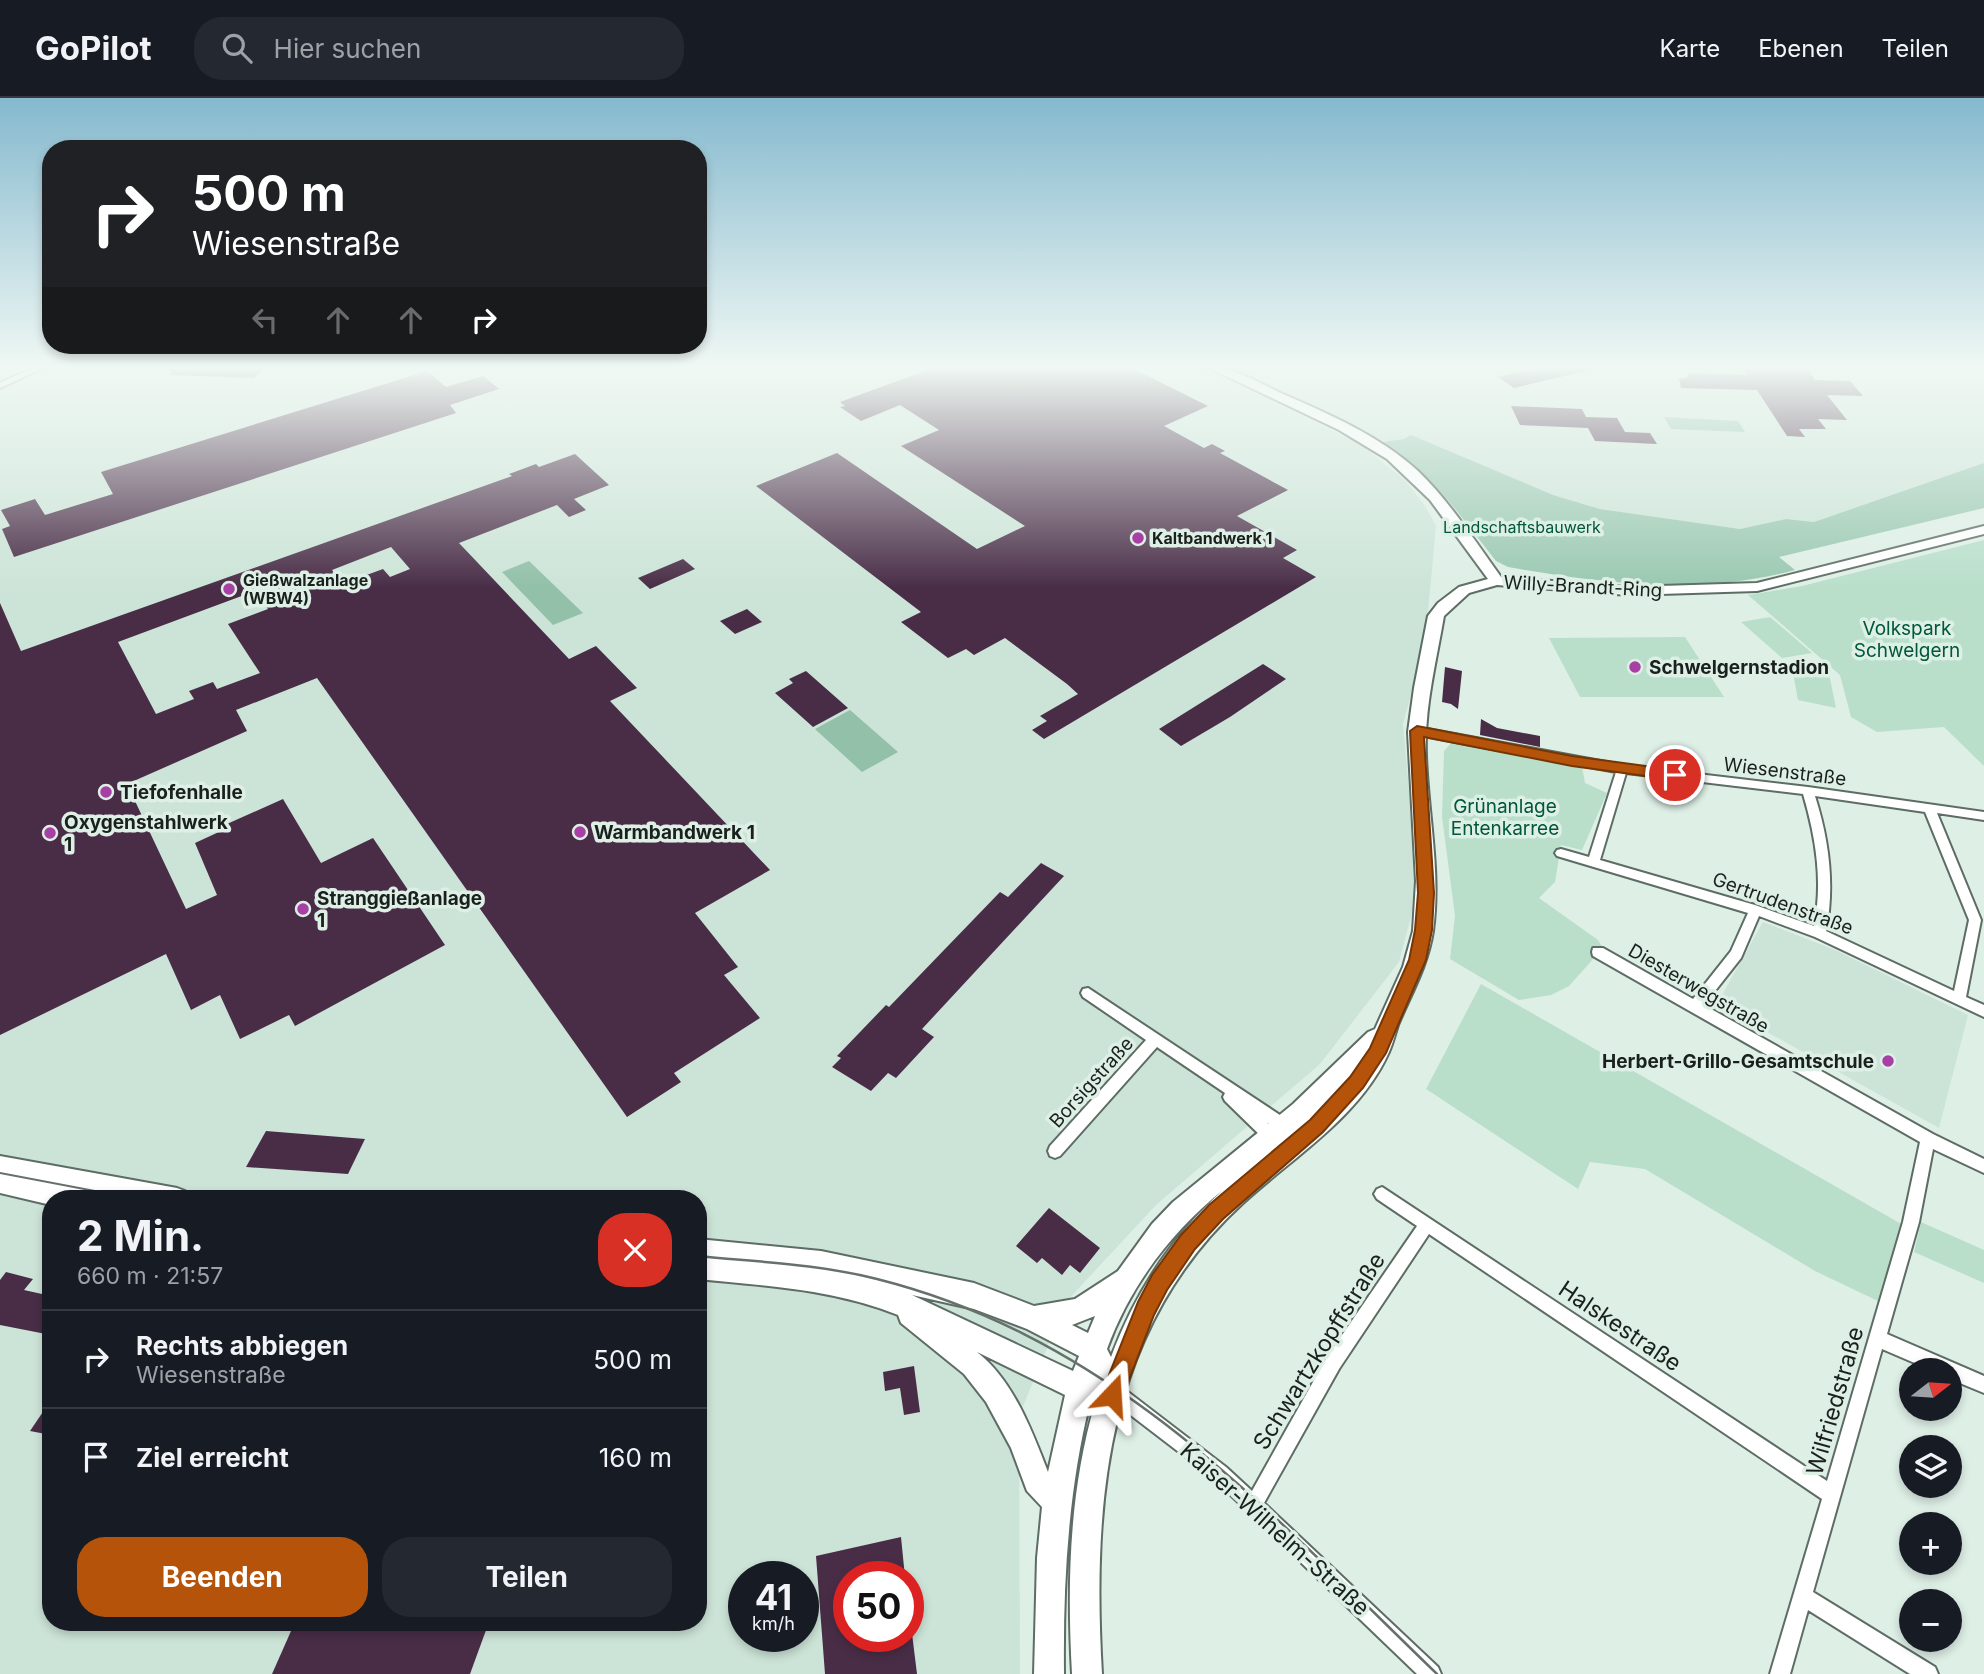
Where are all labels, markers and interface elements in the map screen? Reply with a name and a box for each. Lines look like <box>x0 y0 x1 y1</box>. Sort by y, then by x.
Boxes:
search box <box>194 17 684 80</box>
text: GoPilot <box>35 28 152 68</box>
icon: search <box>218 29 256 67</box>
text: Hier suchen <box>274 33 421 64</box>
text: Karte <box>1660 34 1720 63</box>
text: Ebenen <box>1758 34 1844 63</box>
text: Teilen <box>1882 34 1949 63</box>
text: 500 m <box>192 164 346 223</box>
icon: right <box>77 168 168 259</box>
text: Wiesenstraße <box>192 224 400 263</box>
icon: left <box>246 301 284 339</box>
icon: ahead <box>319 301 357 339</box>
icon: ahead <box>392 301 430 339</box>
icon: right <box>465 301 503 339</box>
park label: Landschaftsbauwerk <box>1443 517 1601 537</box>
place label: Kaltbandwerk 1 <box>1152 528 1273 548</box>
marker: Kaltbandwerk 1 <box>1130 530 1146 546</box>
place label: Gießwalzanlage (WBW4) <box>243 570 368 608</box>
street label: Willy-Brandt-Ring <box>1503 571 1663 602</box>
marker: Gießwalzanlage (WBW4) <box>221 581 237 597</box>
park label: Volkspark Schwelgern <box>1854 617 1960 662</box>
place label: Schwelgernstadion <box>1649 656 1829 679</box>
marker: Schwelgernstadion <box>1627 659 1643 675</box>
pin <box>1645 745 1705 805</box>
street label: Wiesenstraße <box>1722 753 1848 790</box>
icon: arrive <box>1656 756 1694 794</box>
place label: Tiefofenhalle <box>120 781 243 804</box>
marker: Tiefofenhalle <box>98 784 114 800</box>
park label: Grünanlage Entenkarree <box>1451 795 1559 840</box>
place label: Oxygenstahlwerk 1 <box>64 811 228 856</box>
place label: Warmbandwerk 1 <box>594 821 755 844</box>
marker: Warmbandwerk 1 <box>572 824 588 840</box>
marker: Oxygenstahlwerk 1 <box>42 825 58 841</box>
street label: Gertrudenstraße <box>1709 867 1856 940</box>
place label: Stranggießanlage 1 <box>317 887 482 932</box>
marker: Stranggießanlage 1 <box>295 901 311 917</box>
street label: Diesterwegstraße <box>1624 939 1773 1038</box>
street label: Borsigstraße <box>1045 1032 1138 1132</box>
place label: Herbert-Grillo-Gesamtschule <box>1602 1050 1874 1073</box>
marker: Herbert-Grillo-Gesamtschule <box>1880 1053 1896 1069</box>
text: 2 Min. <box>77 1210 204 1261</box>
button: close <box>598 1213 672 1287</box>
street label: Schwartzkopffstraße <box>1247 1247 1391 1455</box>
text: 660 m · 21:57 <box>77 1262 223 1290</box>
street label: Halskestraße <box>1553 1275 1687 1377</box>
street label: Wilfriedstraße <box>1800 1323 1870 1479</box>
text: Rechts abbiegen <box>136 1330 348 1361</box>
icon: right <box>77 1340 115 1378</box>
text: 500 m <box>593 1344 672 1375</box>
position arrow <box>1075 1358 1149 1432</box>
north arrow <box>1899 1358 1962 1421</box>
map controls <box>1899 1358 1962 1652</box>
text: Wiesenstraße <box>136 1361 286 1389</box>
button: layers <box>1899 1435 1962 1498</box>
street label: Kaiser-Wilhelm-Straße <box>1175 1437 1375 1621</box>
icon: arrive <box>77 1438 115 1476</box>
text: Ziel erreicht <box>136 1442 289 1473</box>
text: 160 m <box>599 1442 672 1473</box>
button: + <box>1899 1512 1962 1575</box>
button: Beenden <box>77 1537 368 1617</box>
button: Teilen <box>382 1537 672 1617</box>
speed limit sign: 50 <box>833 1561 924 1652</box>
text: 41 <box>755 1576 792 1618</box>
button: − <box>1899 1589 1962 1652</box>
text: km/h <box>752 1613 795 1634</box>

